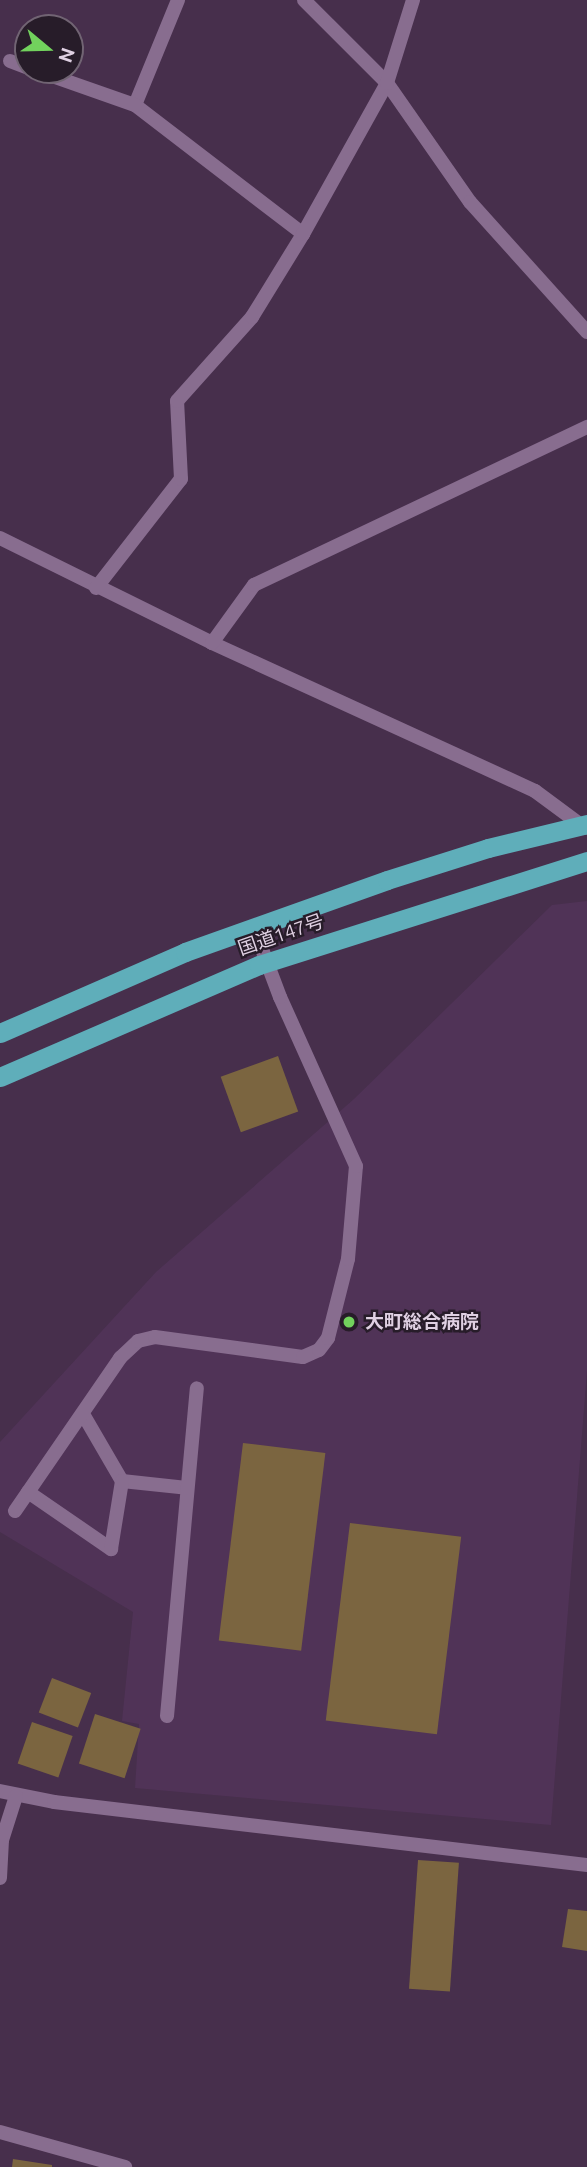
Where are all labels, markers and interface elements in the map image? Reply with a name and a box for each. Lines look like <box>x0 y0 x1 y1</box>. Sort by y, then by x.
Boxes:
north arrow <box>14 14 84 84</box>
text: N <box>54 45 80 65</box>
street label: 国道147号 <box>235 910 327 960</box>
place label: 大町総合病院 <box>365 1311 479 1333</box>
marker: 大町総合病院 <box>339 1312 359 1332</box>

